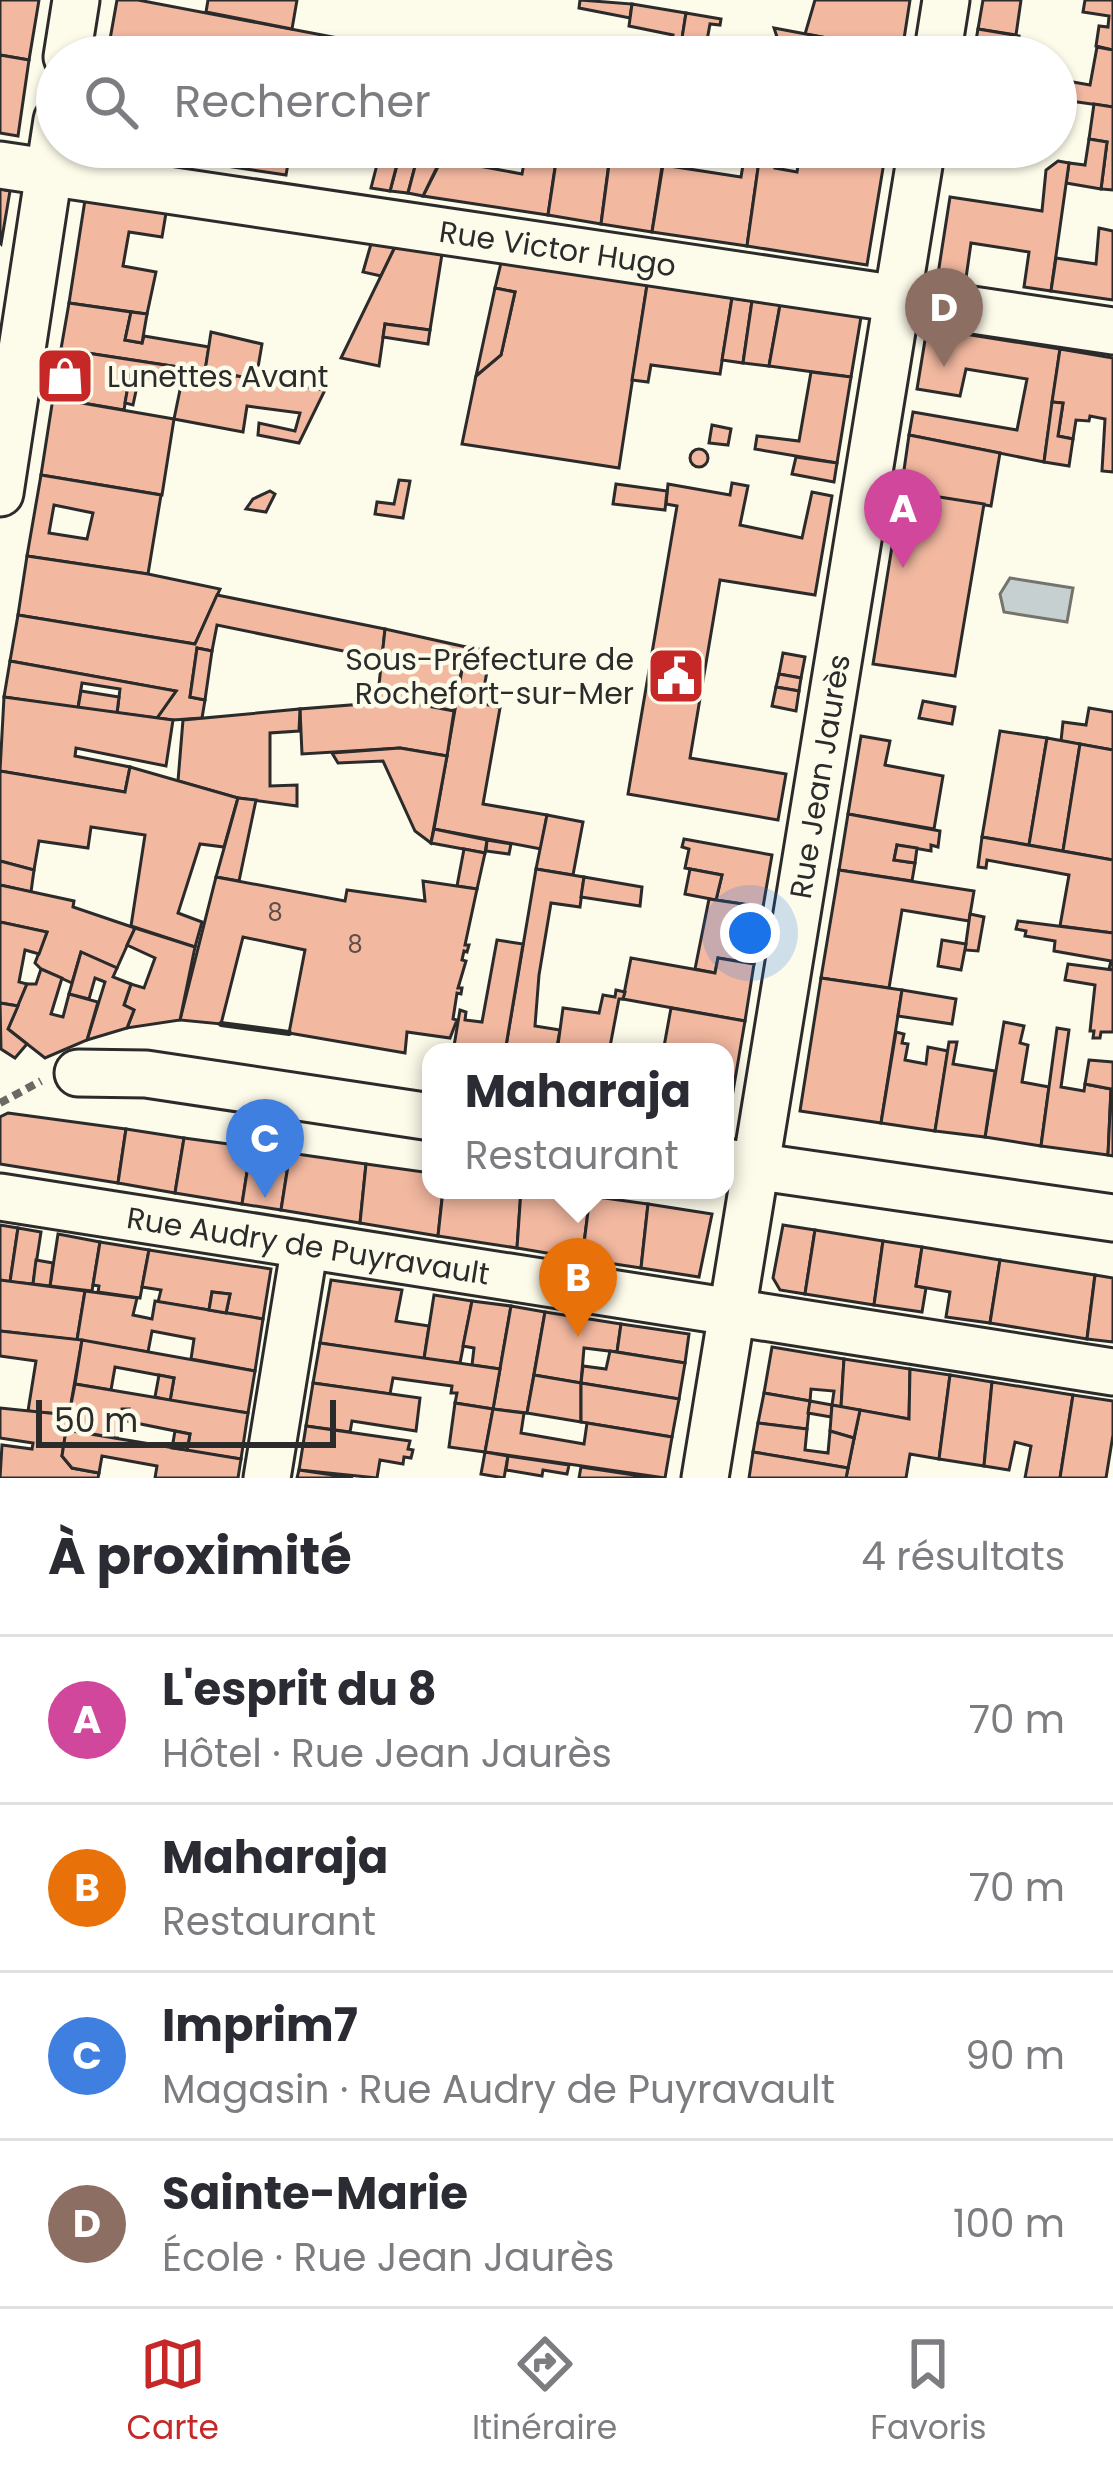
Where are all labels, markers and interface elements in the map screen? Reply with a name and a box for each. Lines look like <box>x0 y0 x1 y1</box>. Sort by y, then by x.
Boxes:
search box <box>36 36 1077 168</box>
icon: search <box>78 69 144 135</box>
text: Rechercher <box>174 70 431 133</box>
street label: Rue Victor Hugo <box>437 209 679 287</box>
pin: D <box>905 268 983 367</box>
shop icon: Lunettes Avant <box>34 345 96 407</box>
place label: Lunettes Avant <box>107 355 329 398</box>
pin: A <box>864 469 942 568</box>
place label: Sous-Préfecture de Rochefort-sur-Mer <box>345 638 634 715</box>
public building icon: Sous-Préfecture de Rochefort-sur-Mer <box>645 645 707 707</box>
street label: Rue Jean Jaurès <box>778 651 860 902</box>
house number: 8 <box>267 896 283 929</box>
your location <box>720 903 780 963</box>
house number: 8 <box>347 928 363 961</box>
popup <box>422 1043 734 1199</box>
text: Maharaja <box>465 1060 691 1123</box>
pin: C <box>226 1099 304 1198</box>
text: Restaurant <box>465 1128 679 1183</box>
street label: Rue Audry de Puyravault <box>124 1196 493 1295</box>
pin: B <box>539 1238 617 1337</box>
scale bar <box>36 1394 336 1447</box>
text: 50 m <box>54 1397 138 1444</box>
text: À proximité <box>48 1520 352 1592</box>
text: 4 résultats <box>861 1529 1065 1584</box>
text: L'esprit du 8 <box>162 1658 437 1721</box>
text: A <box>73 1692 101 1747</box>
text: 70 m <box>969 1692 1065 1747</box>
text: Hôtel · Rue Jean Jaurès <box>162 1726 612 1781</box>
text: Maharaja <box>162 1826 388 1889</box>
text: B <box>74 1860 100 1915</box>
text: 70 m <box>969 1860 1065 1915</box>
text: Restaurant <box>162 1894 376 1949</box>
text: Imprim7 <box>162 1994 358 2057</box>
text: C <box>72 2028 102 2083</box>
text: 90 m <box>965 2028 1065 2083</box>
text: Magasin · Rue Audry de Puyravault <box>162 2062 835 2117</box>
text: Sainte-Marie <box>162 2162 468 2225</box>
text: D <box>73 2196 101 2251</box>
text: 100 m <box>953 2196 1065 2251</box>
text: École · Rue Jean Jaurès <box>162 2230 614 2285</box>
tab: Carte <box>126 2331 219 2453</box>
tab: Itinéraire <box>472 2331 617 2453</box>
tab: Favoris <box>870 2331 987 2453</box>

